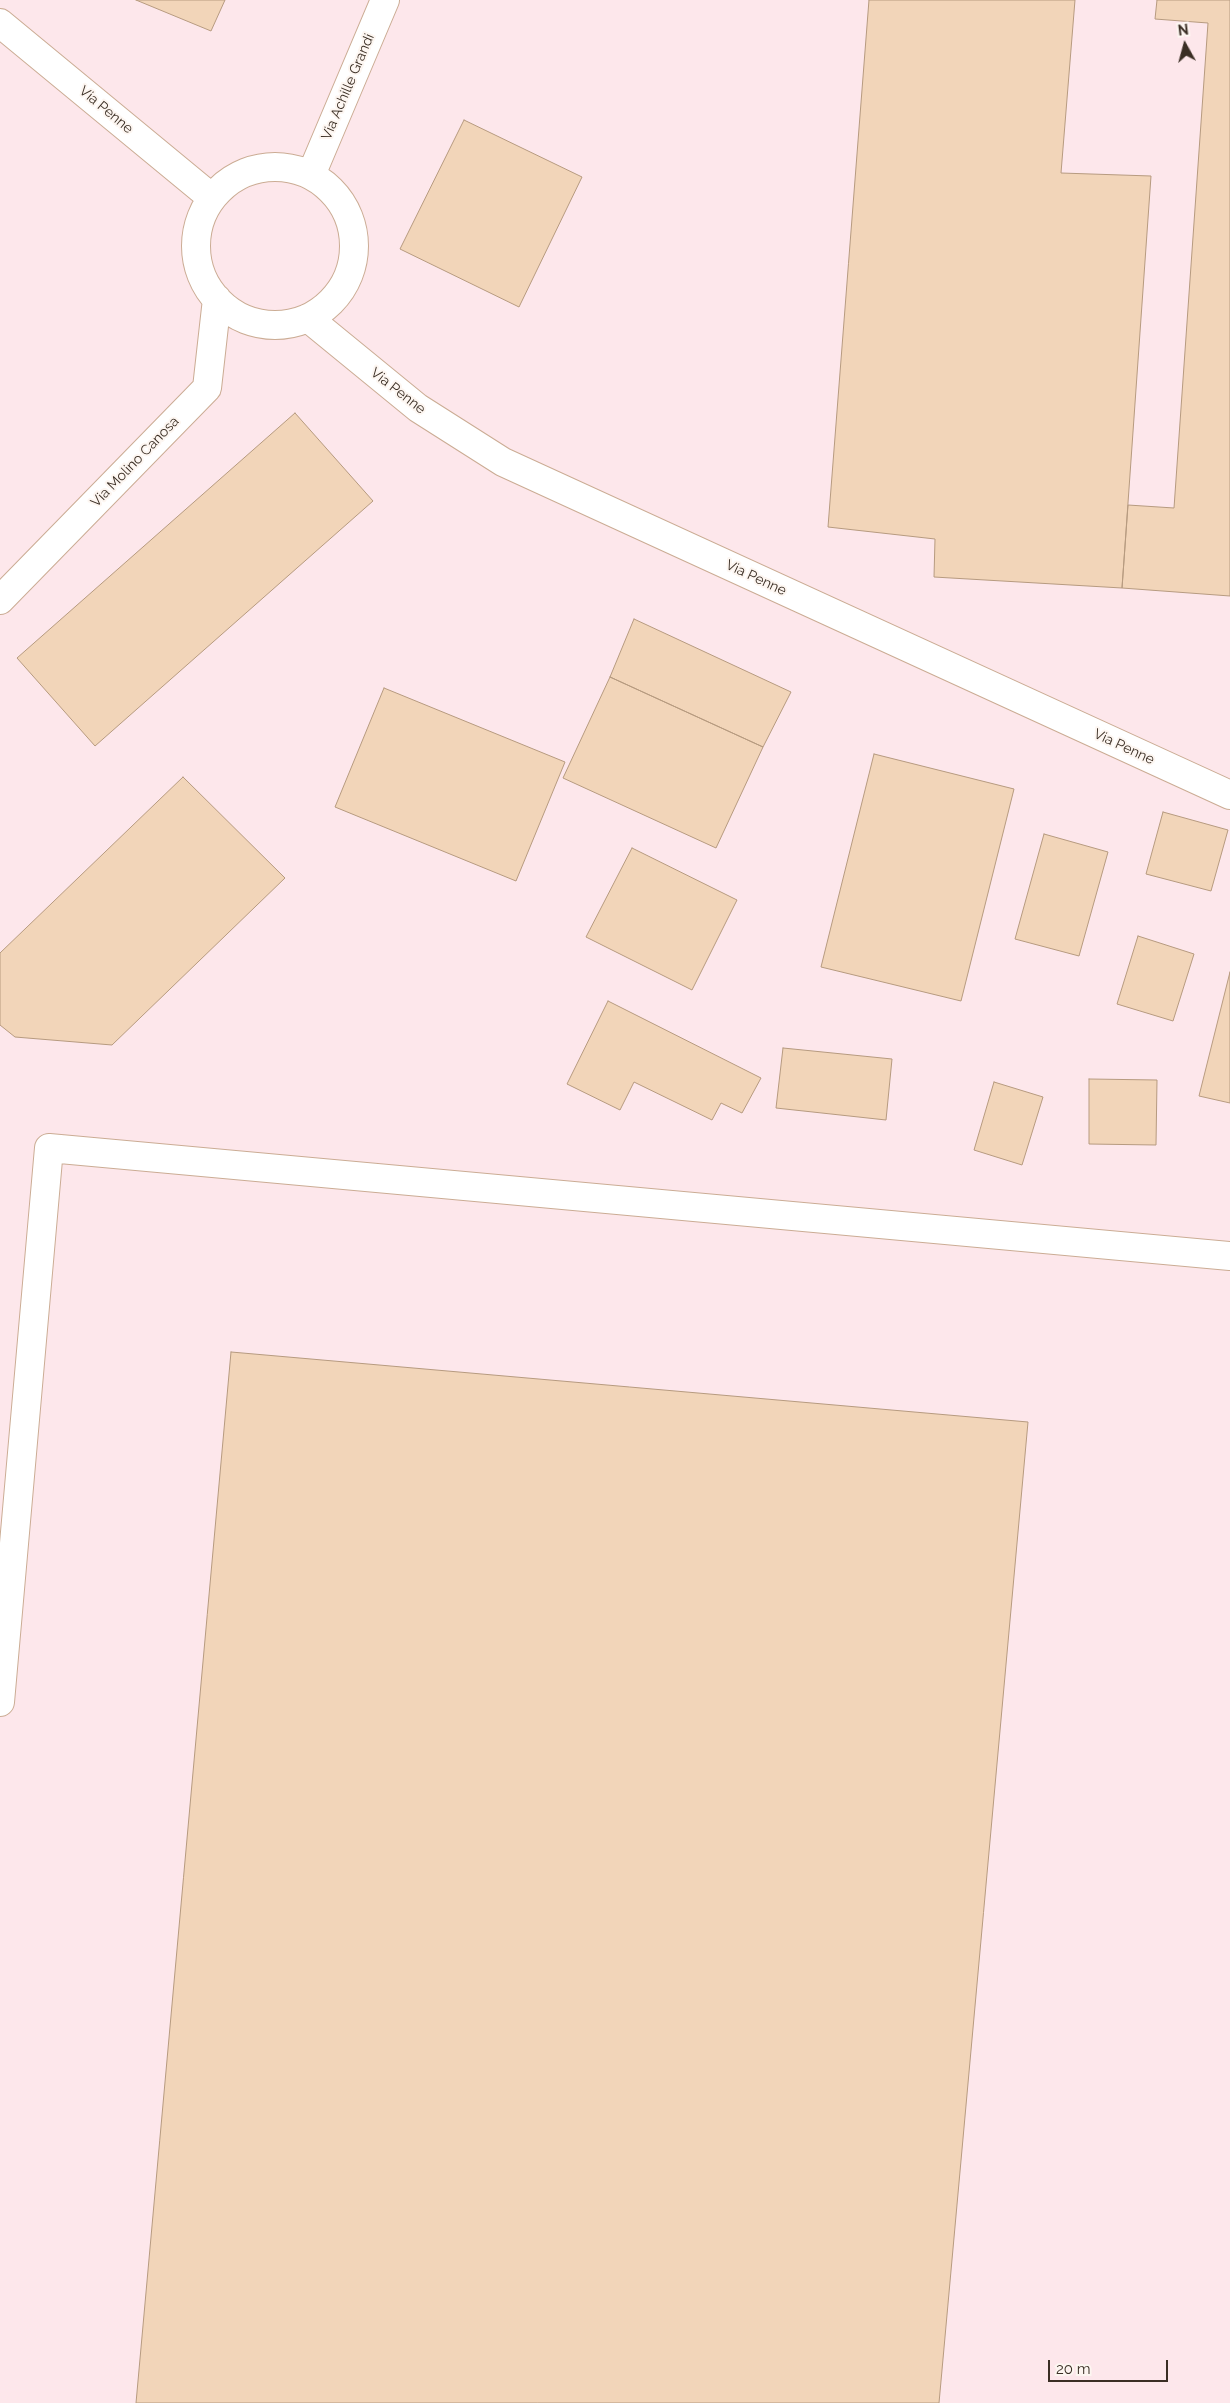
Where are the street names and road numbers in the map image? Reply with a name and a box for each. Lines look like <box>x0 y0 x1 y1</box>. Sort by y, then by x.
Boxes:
street label: Via Achille Grandi <box>318 31 378 143</box>
street label: Via Penne <box>76 83 136 137</box>
street label: Via Penne <box>367 364 429 418</box>
street label: Via Molino Canosa <box>88 413 182 511</box>
street label: Via Penne <box>723 557 789 599</box>
street label: Via Penne <box>1091 726 1157 768</box>

